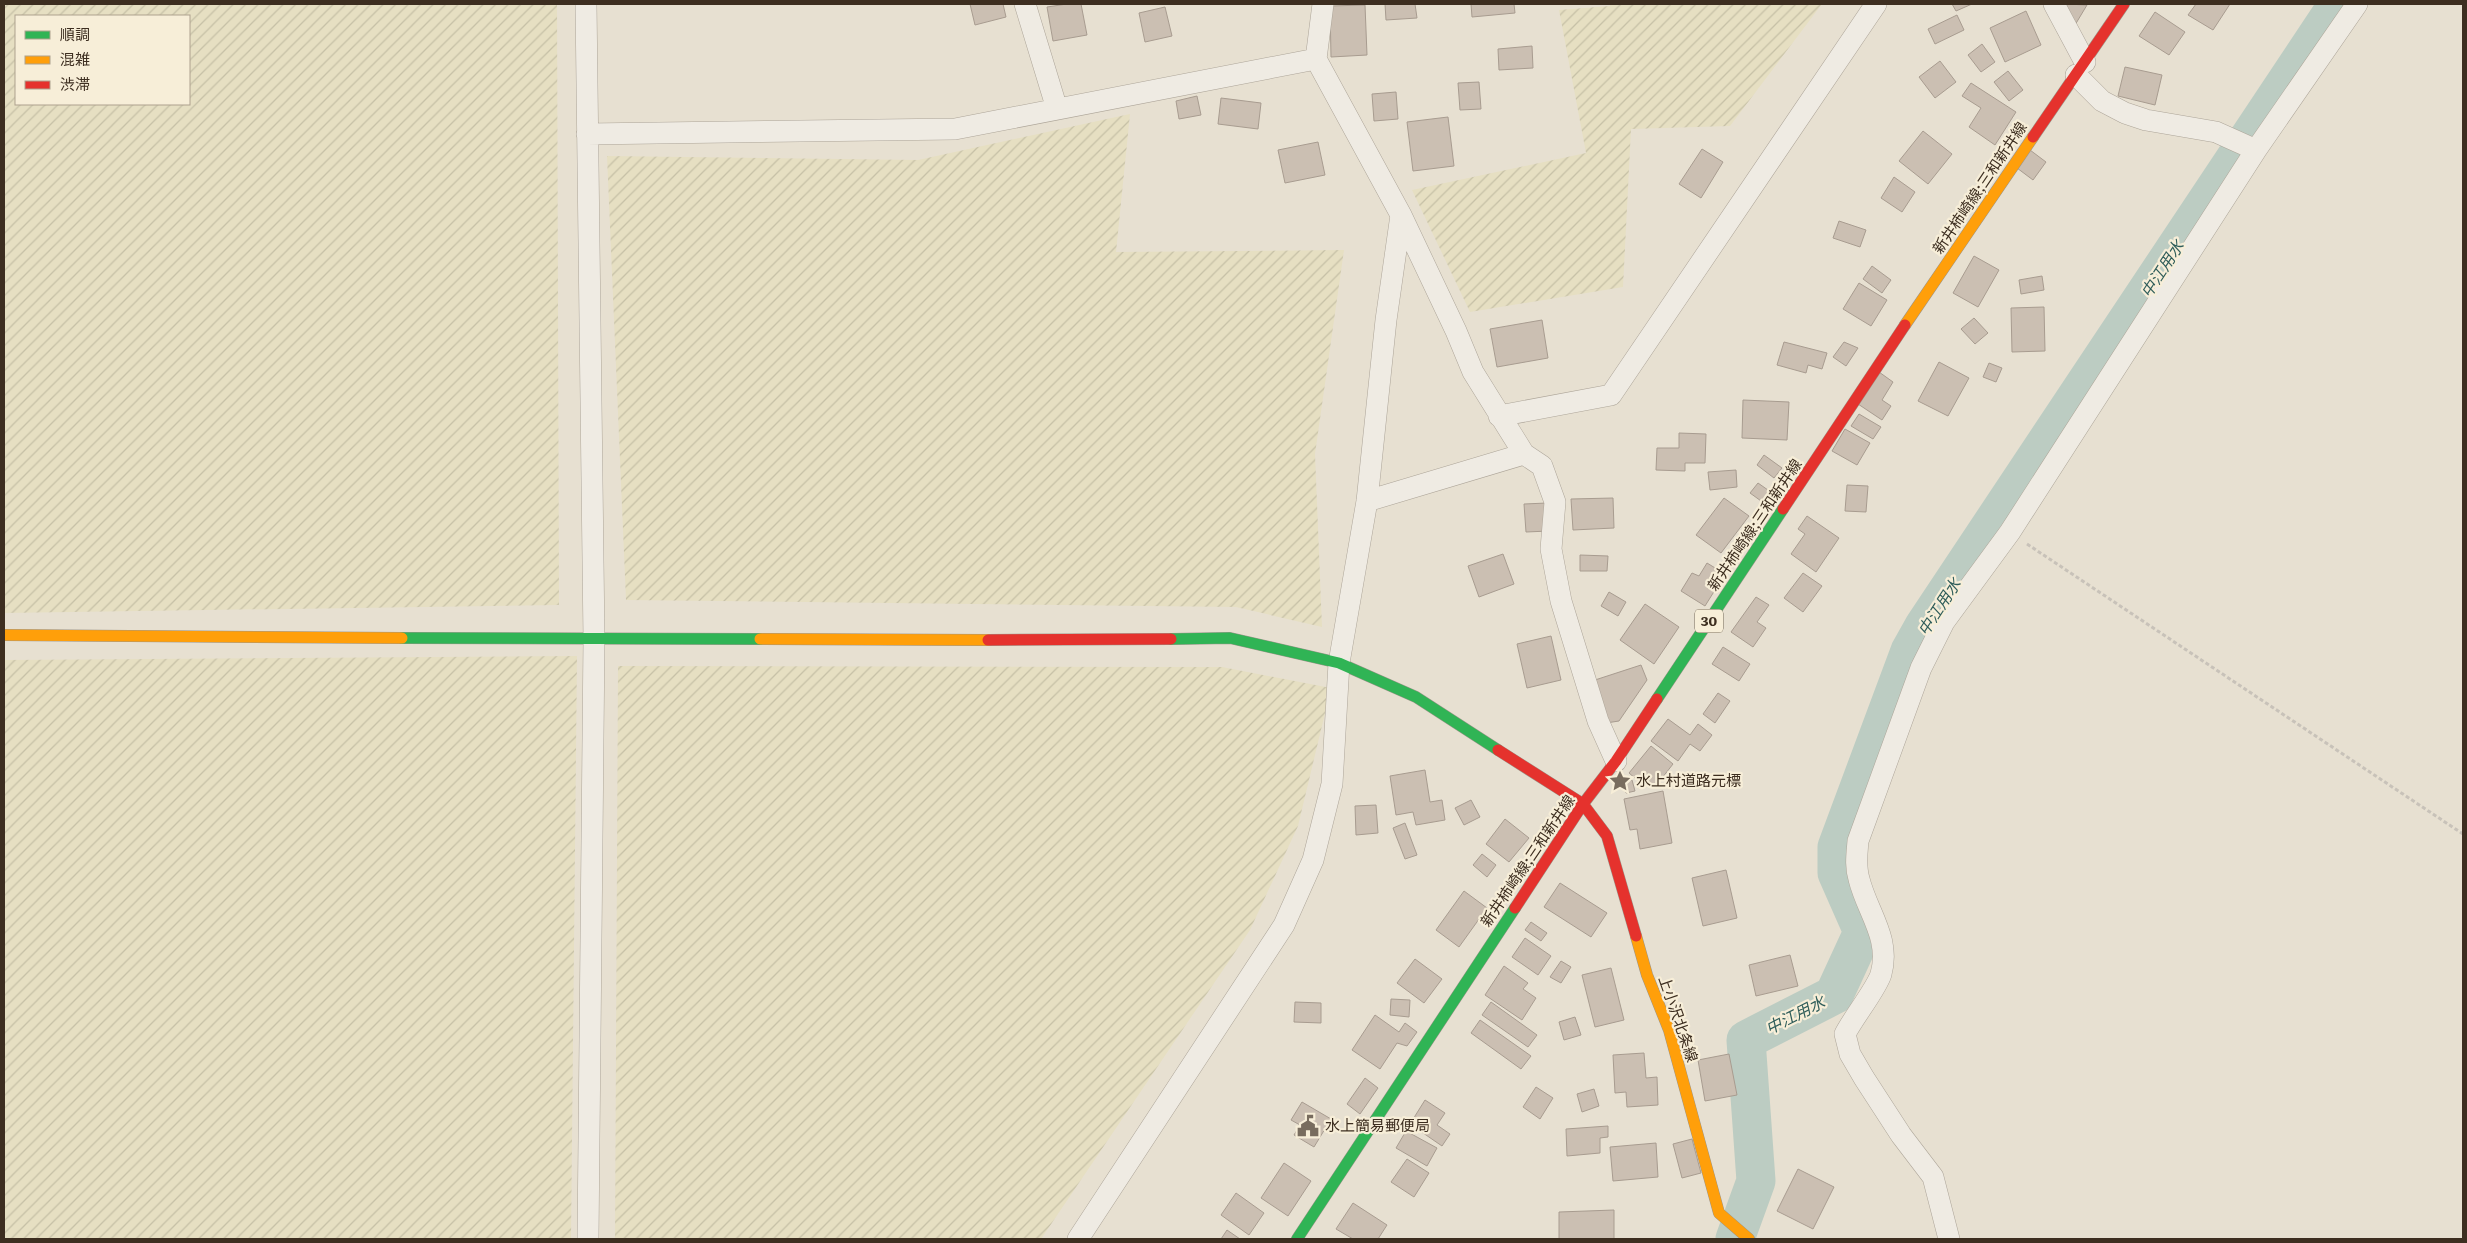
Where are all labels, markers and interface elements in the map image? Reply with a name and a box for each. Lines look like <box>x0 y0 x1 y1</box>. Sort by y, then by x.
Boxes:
legend <box>15 15 190 105</box>
text: 順調 <box>60 22 90 45</box>
text: 混雑 <box>60 47 90 70</box>
text: 渋滞 <box>60 72 90 95</box>
street label: 新井柿崎線;三和新井線 <box>1926 117 2032 258</box>
water label: 中江用水 <box>2134 233 2190 302</box>
street label: 新井柿崎線;三和新井線 <box>1701 454 1807 595</box>
water label: 中江用水 <box>1911 571 1967 640</box>
road number: 30 <box>1695 610 1723 632</box>
place icon: 水上村道路元標 <box>1607 768 1633 794</box>
place label: 水上村道路元標 <box>1636 768 1741 791</box>
street label: 新井柿崎線;三和新井線 <box>1474 790 1580 931</box>
street label: 上小沢北条線 <box>1654 972 1705 1065</box>
water label: 中江用水 <box>1761 988 1830 1039</box>
public building icon: 水上簡易郵便局 <box>1295 1113 1321 1139</box>
place label: 水上簡易郵便局 <box>1325 1113 1430 1136</box>

